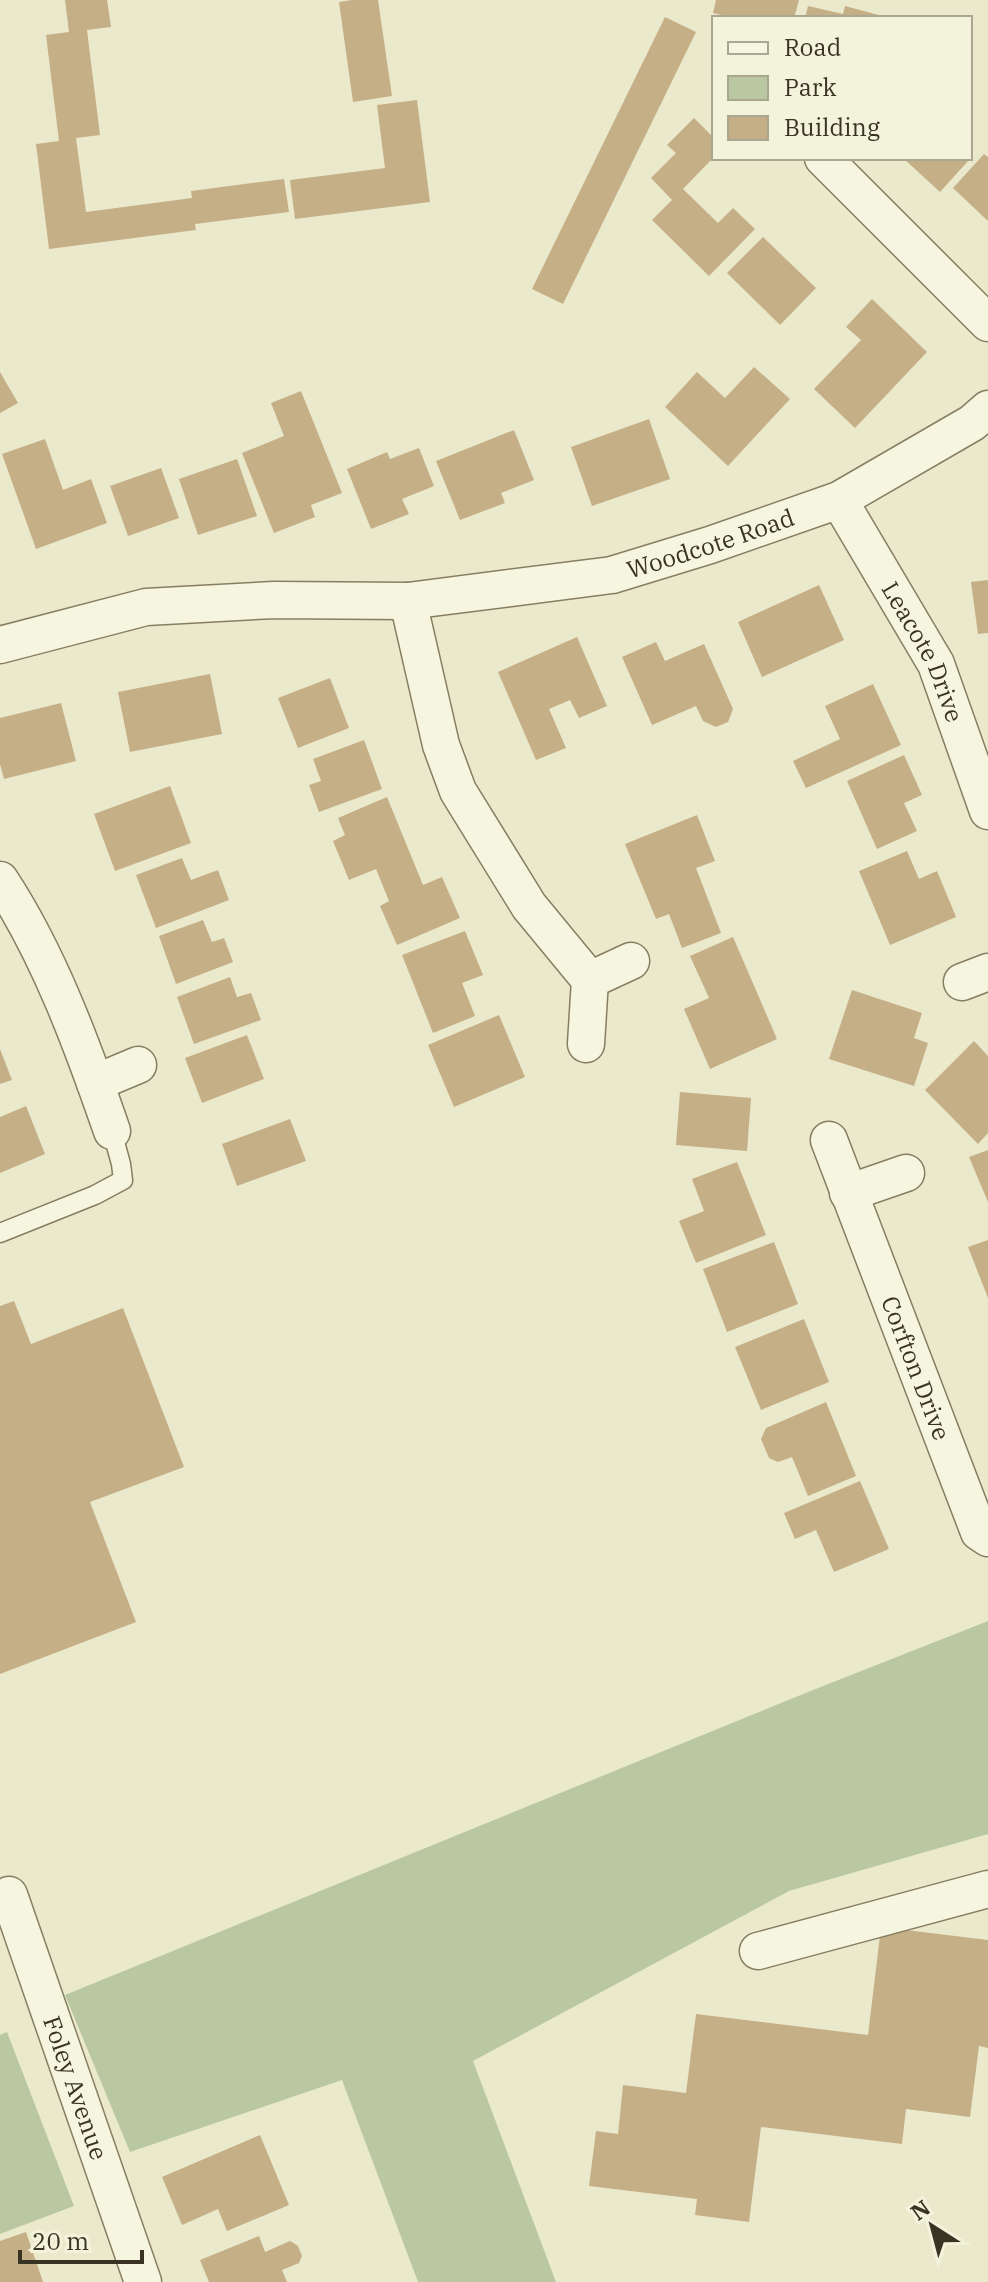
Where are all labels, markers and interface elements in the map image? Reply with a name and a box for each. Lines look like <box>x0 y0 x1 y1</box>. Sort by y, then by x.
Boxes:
legend <box>712 16 972 160</box>
text: Road <box>784 31 841 63</box>
text: Park <box>784 71 836 103</box>
text: Building <box>784 111 880 143</box>
street label: Woodcote Road <box>623 501 798 586</box>
street label: Leacote Drive <box>875 575 971 726</box>
street label: Corfton Drive <box>874 1291 958 1444</box>
street label: Foley Avenue <box>36 2011 115 2164</box>
north arrow <box>892 2186 972 2266</box>
text: N <box>904 2193 936 2226</box>
scale bar <box>20 2214 142 2264</box>
text: 20 m <box>32 2225 89 2257</box>

